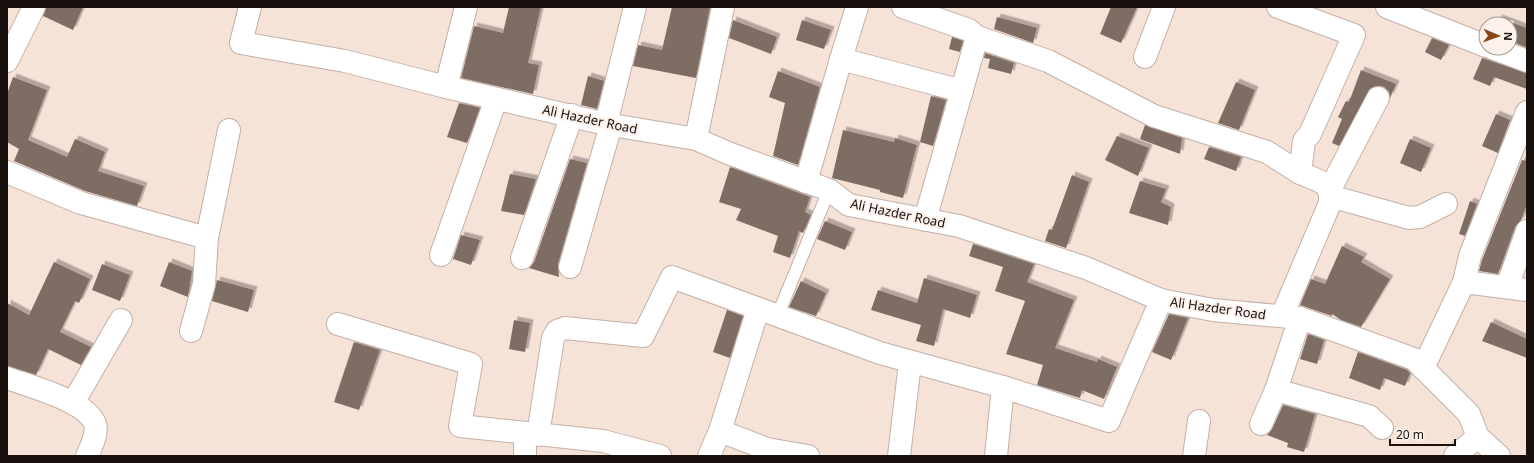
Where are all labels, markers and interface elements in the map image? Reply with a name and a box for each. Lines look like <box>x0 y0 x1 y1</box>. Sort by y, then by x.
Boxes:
north arrow <box>1478 16 1518 56</box>
text: N <box>1501 32 1516 41</box>
street label: Ali Hazder Road <box>541 100 639 138</box>
street label: Ali Hazder Road <box>849 194 947 232</box>
street label: Ali Hazder Road <box>1169 292 1267 324</box>
scale bar <box>1390 421 1455 447</box>
text: 20 m <box>1396 426 1424 443</box>

